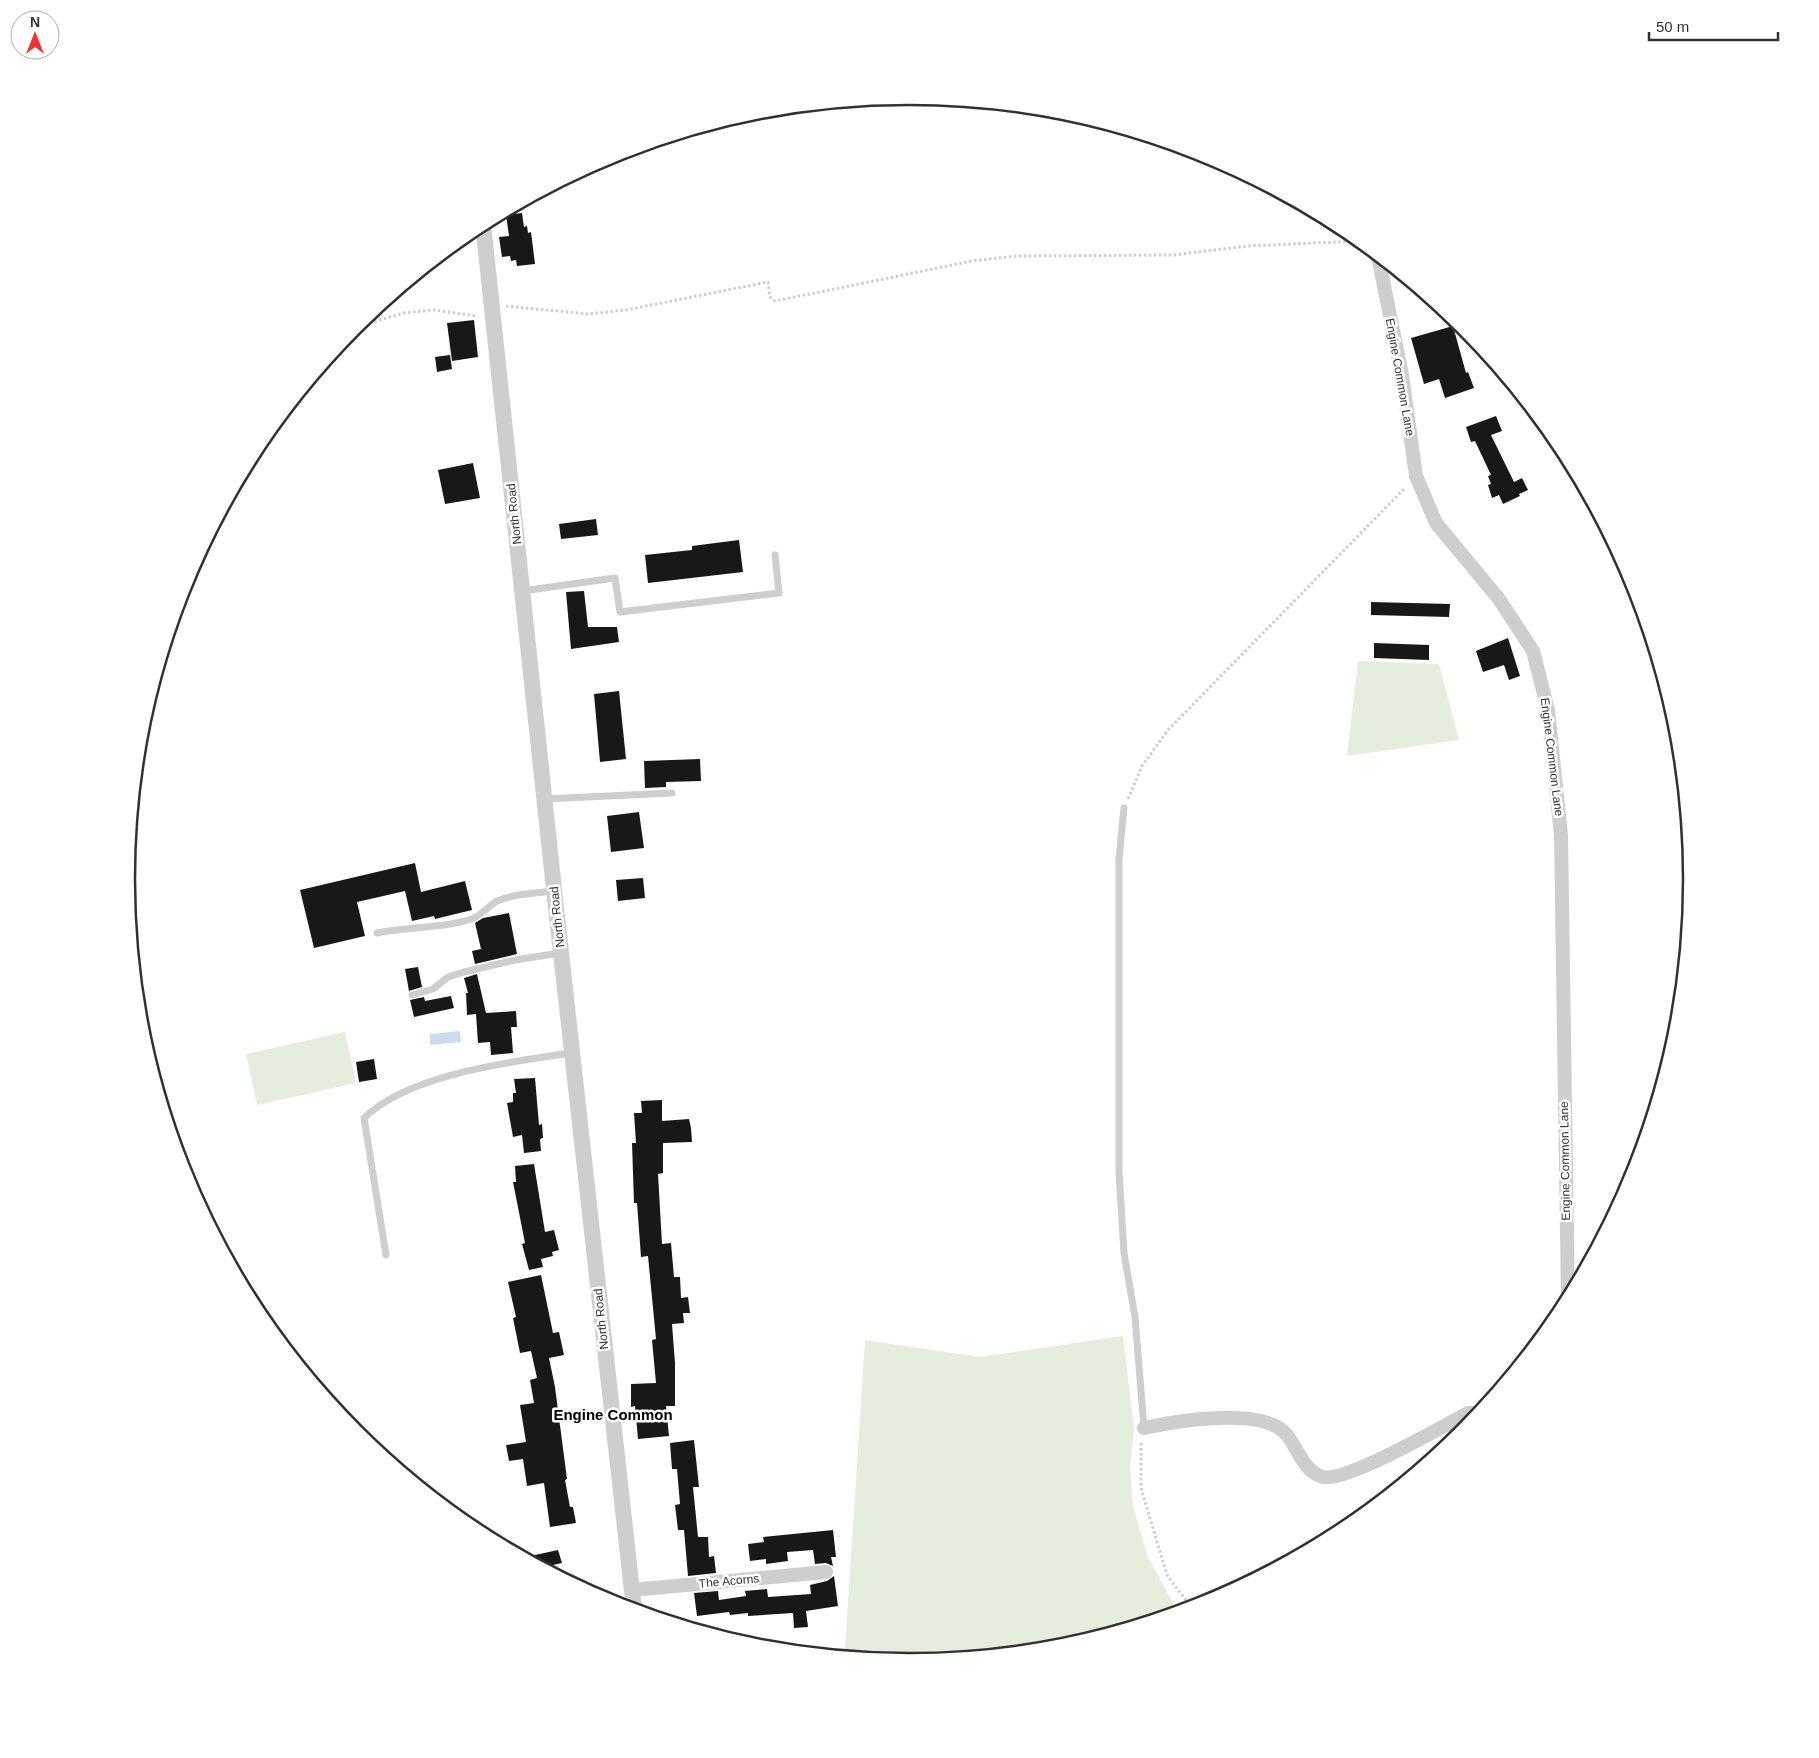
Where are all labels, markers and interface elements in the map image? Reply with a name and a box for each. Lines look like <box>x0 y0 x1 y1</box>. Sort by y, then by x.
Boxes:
north arrow <box>10 10 60 60</box>
scale bar <box>1649 10 1778 42</box>
text: N <box>30 14 40 30</box>
text: 50 m <box>1656 18 1689 35</box>
street label: Engine Common Lane <box>1383 317 1417 437</box>
street label: North Road <box>504 483 524 545</box>
street label: Engine Common Lane <box>1538 697 1566 817</box>
street label: North Road <box>547 886 567 948</box>
street label: Engine Common Lane <box>1557 1101 1573 1221</box>
street label: North Road <box>591 1288 611 1350</box>
district label: Engine Common <box>553 1406 673 1423</box>
street label: The Acorns <box>698 1571 760 1591</box>

